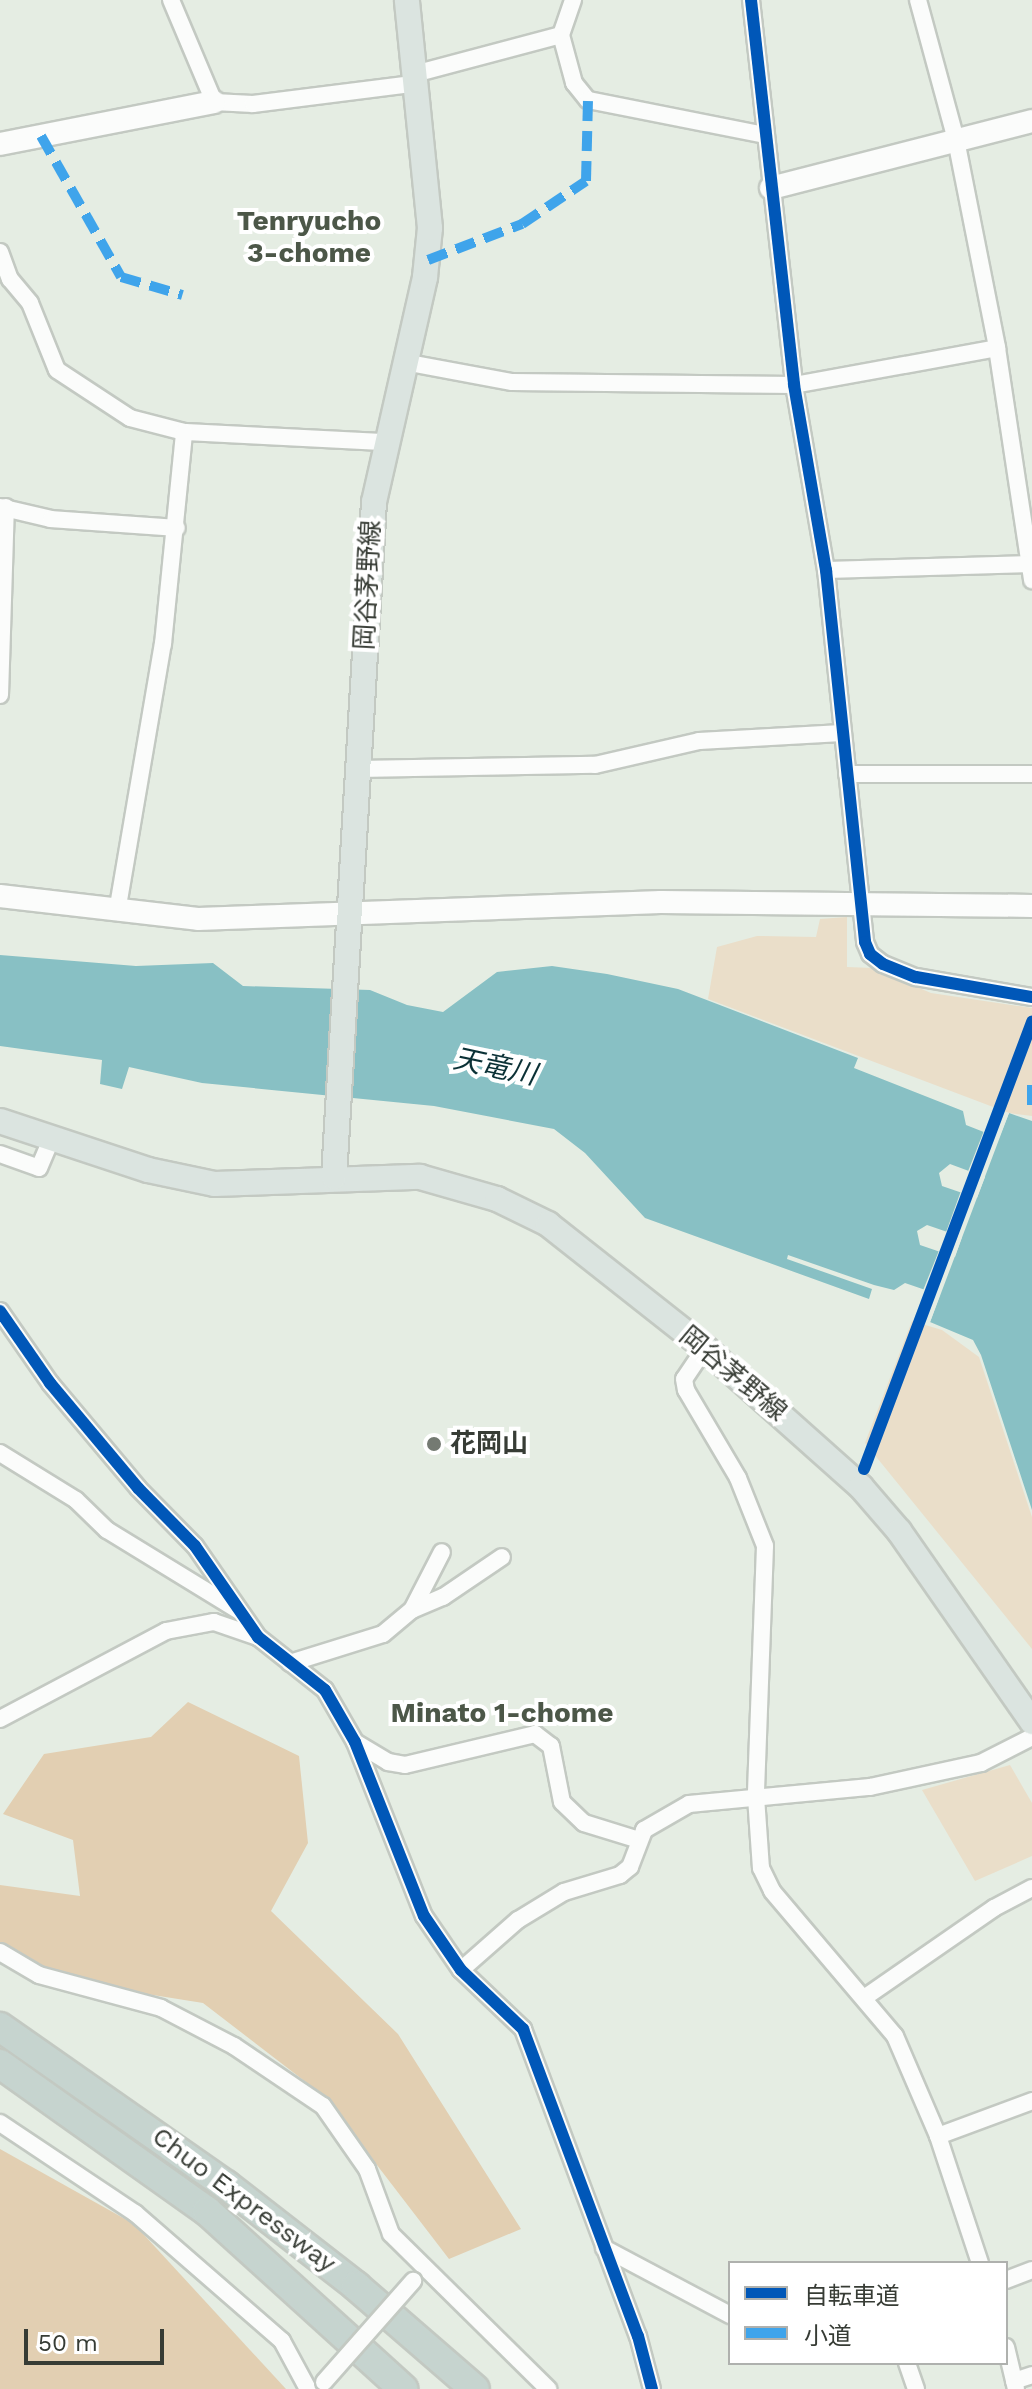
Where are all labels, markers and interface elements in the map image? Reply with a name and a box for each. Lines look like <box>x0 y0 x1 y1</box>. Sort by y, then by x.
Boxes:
district label: Tenryucho 3-chome <box>237 204 381 270</box>
street label: 岡谷茅野線 <box>349 519 387 651</box>
water label: 天竜川 <box>450 1042 540 1092</box>
street label: 岡谷茅野線 <box>673 1320 793 1428</box>
place label: 花岡山 <box>450 1428 528 1460</box>
marker: 花岡山 <box>425 1435 443 1453</box>
district label: Minato 1-chome <box>390 1696 614 1730</box>
street label: Chuo Expressway <box>146 2121 342 2279</box>
legend <box>728 2261 1008 2365</box>
text: 自転車道 <box>804 2282 900 2310</box>
scale bar <box>28 2313 168 2363</box>
text: 小道 <box>804 2322 852 2350</box>
text: 50 m <box>38 2329 98 2357</box>

